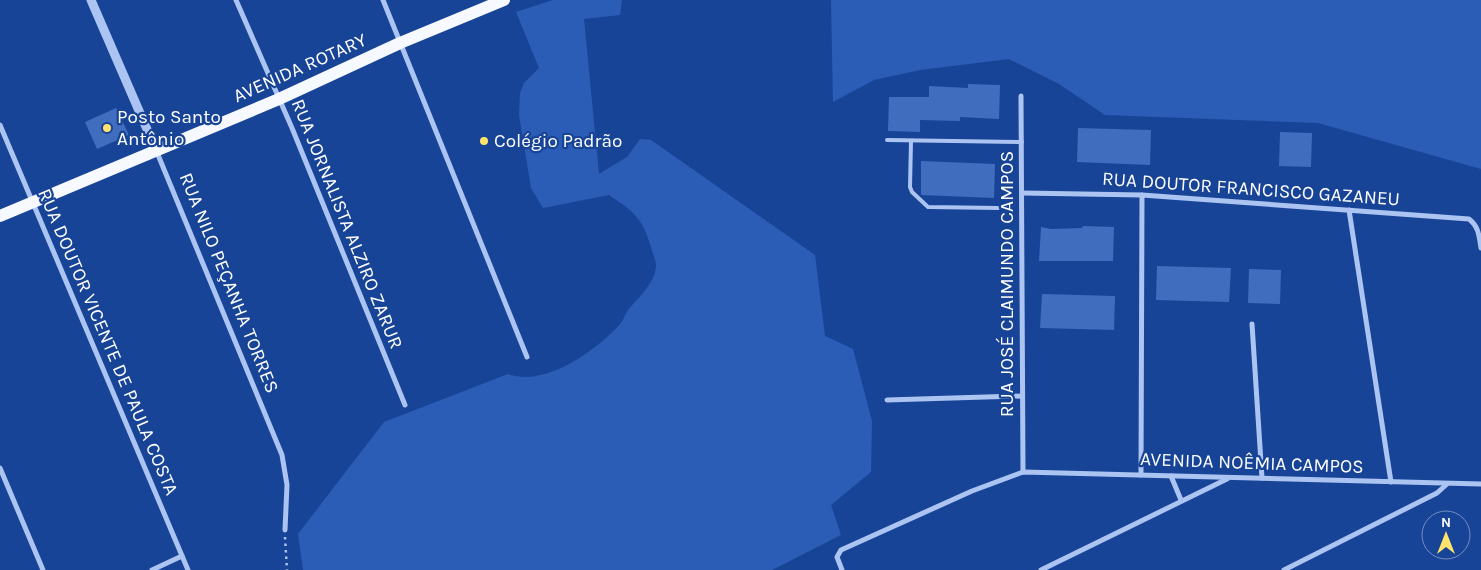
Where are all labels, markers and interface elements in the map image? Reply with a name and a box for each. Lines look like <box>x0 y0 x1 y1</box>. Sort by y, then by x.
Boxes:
street label: AVENIDA ROTARY <box>230 29 371 107</box>
street label: RUA JORNALISTA ALZIRO ZARUR <box>287 96 407 352</box>
place label: Posto Santo Antônio <box>117 106 221 150</box>
marker: Posto Santo Antônio <box>101 122 113 134</box>
place label: Colégio Padrão <box>494 130 622 152</box>
marker: Colégio Padrão <box>478 135 490 147</box>
street label: RUA JOSÉ CLAIMUNDO CAMPOS <box>995 151 1018 417</box>
street label: RUA DOUTOR FRANCISCO GAZANEU <box>1101 168 1401 210</box>
street label: RUA NILO PEÇANHA TORRES <box>175 170 283 396</box>
street label: RUA DOUTOR VICENTE DE PAULA COSTA <box>33 185 183 499</box>
street label: AVENIDA NOÊMIA CAMPOS <box>1140 448 1364 478</box>
north arrow <box>1421 510 1471 560</box>
text: N <box>1441 514 1451 531</box>

